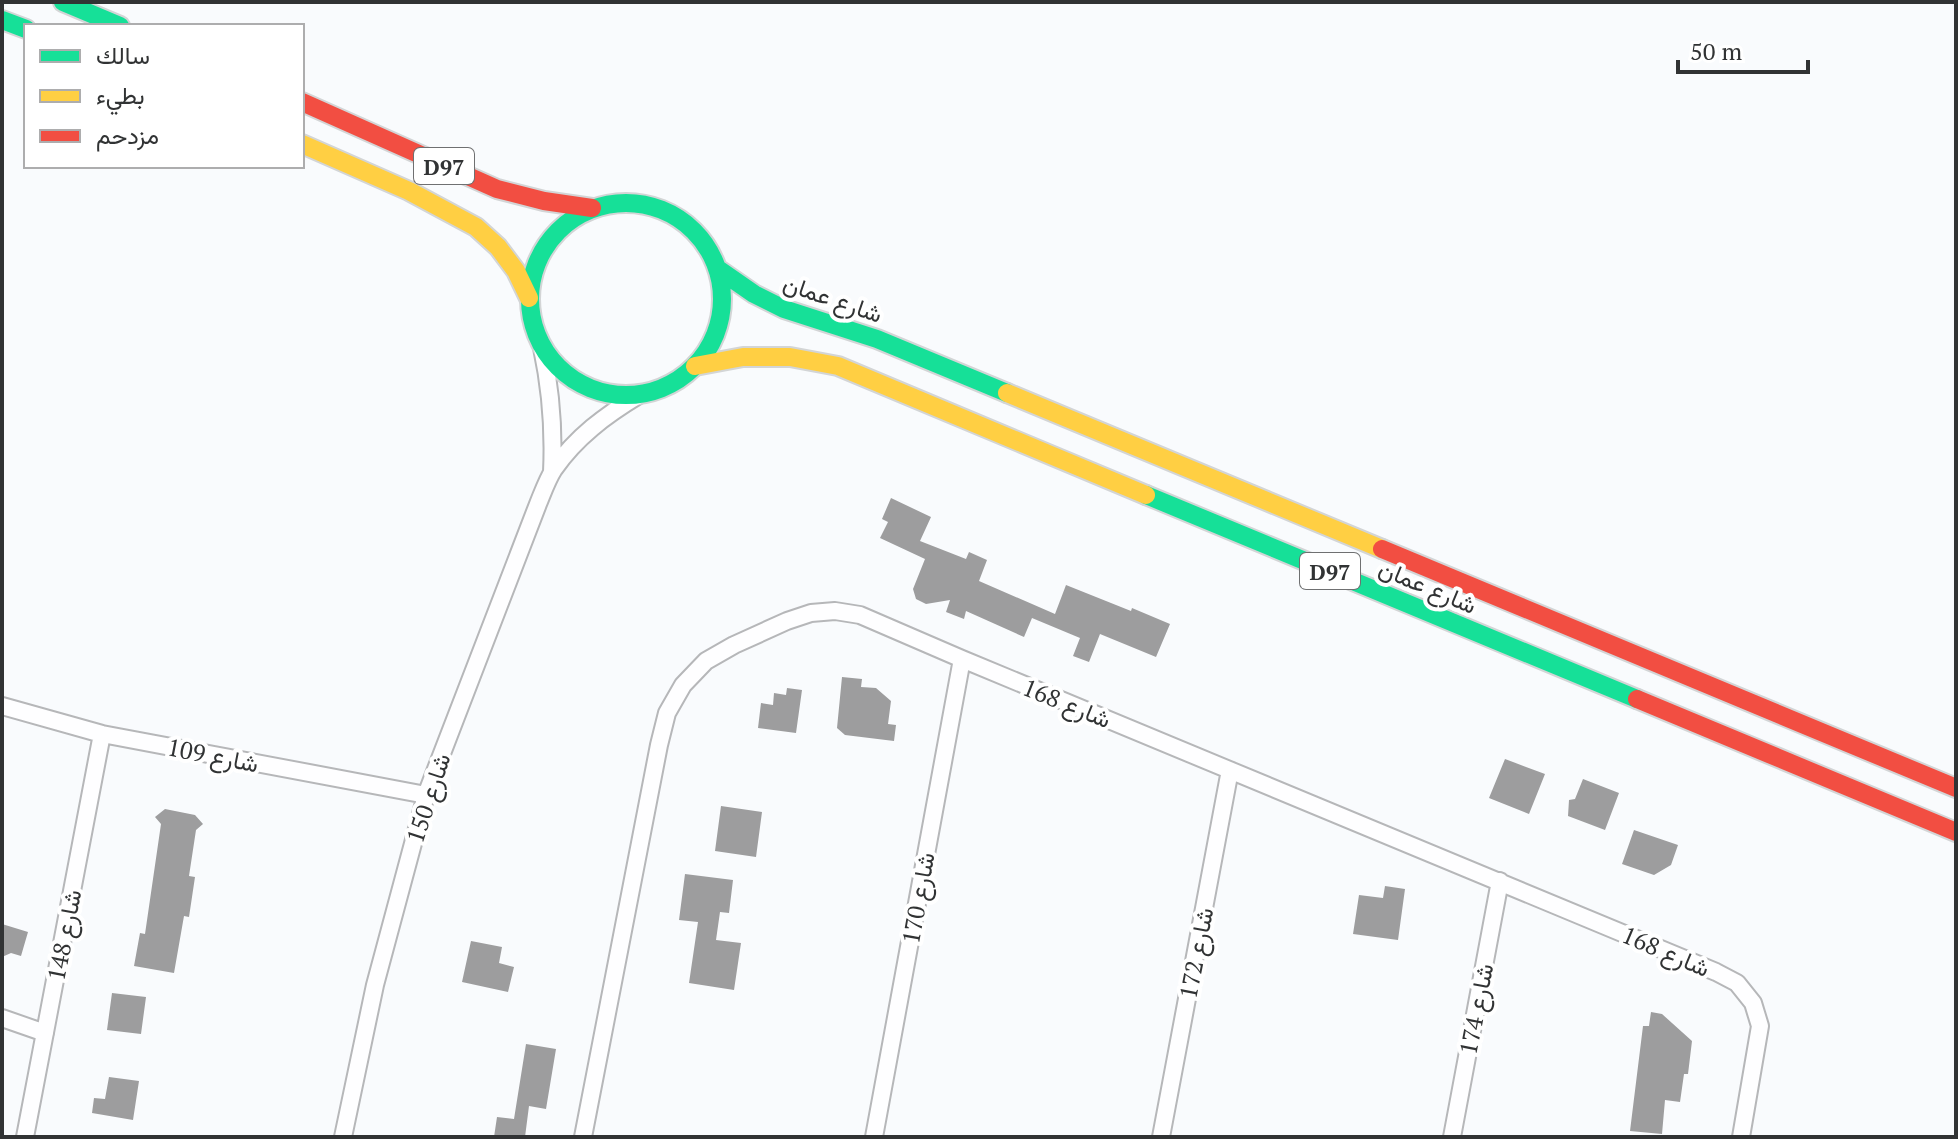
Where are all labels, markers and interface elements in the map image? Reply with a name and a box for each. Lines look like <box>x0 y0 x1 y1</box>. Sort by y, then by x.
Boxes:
legend <box>24 24 304 168</box>
scale bar <box>1678 24 1808 74</box>
text: 50 m <box>1690 35 1742 67</box>
text: سالك <box>96 39 150 71</box>
text: بطيء <box>96 79 145 115</box>
text: مزدحم <box>96 119 159 152</box>
road number: D97 <box>414 148 474 184</box>
street label: شارع عمان <box>779 266 887 331</box>
street label: شارع عمان <box>1374 551 1482 622</box>
road number: D97 <box>1300 553 1360 589</box>
street label: شارع 168 <box>1018 671 1116 736</box>
street label: شارع 109 <box>164 730 261 781</box>
street label: شارع 150 <box>398 749 458 847</box>
street label: شارع 170 <box>894 850 943 946</box>
street label: شارع 148 <box>39 887 90 984</box>
street label: شارع 172 <box>1171 905 1222 1002</box>
street label: شارع 168 <box>1617 918 1715 985</box>
street label: شارع 174 <box>1451 961 1502 1058</box>

